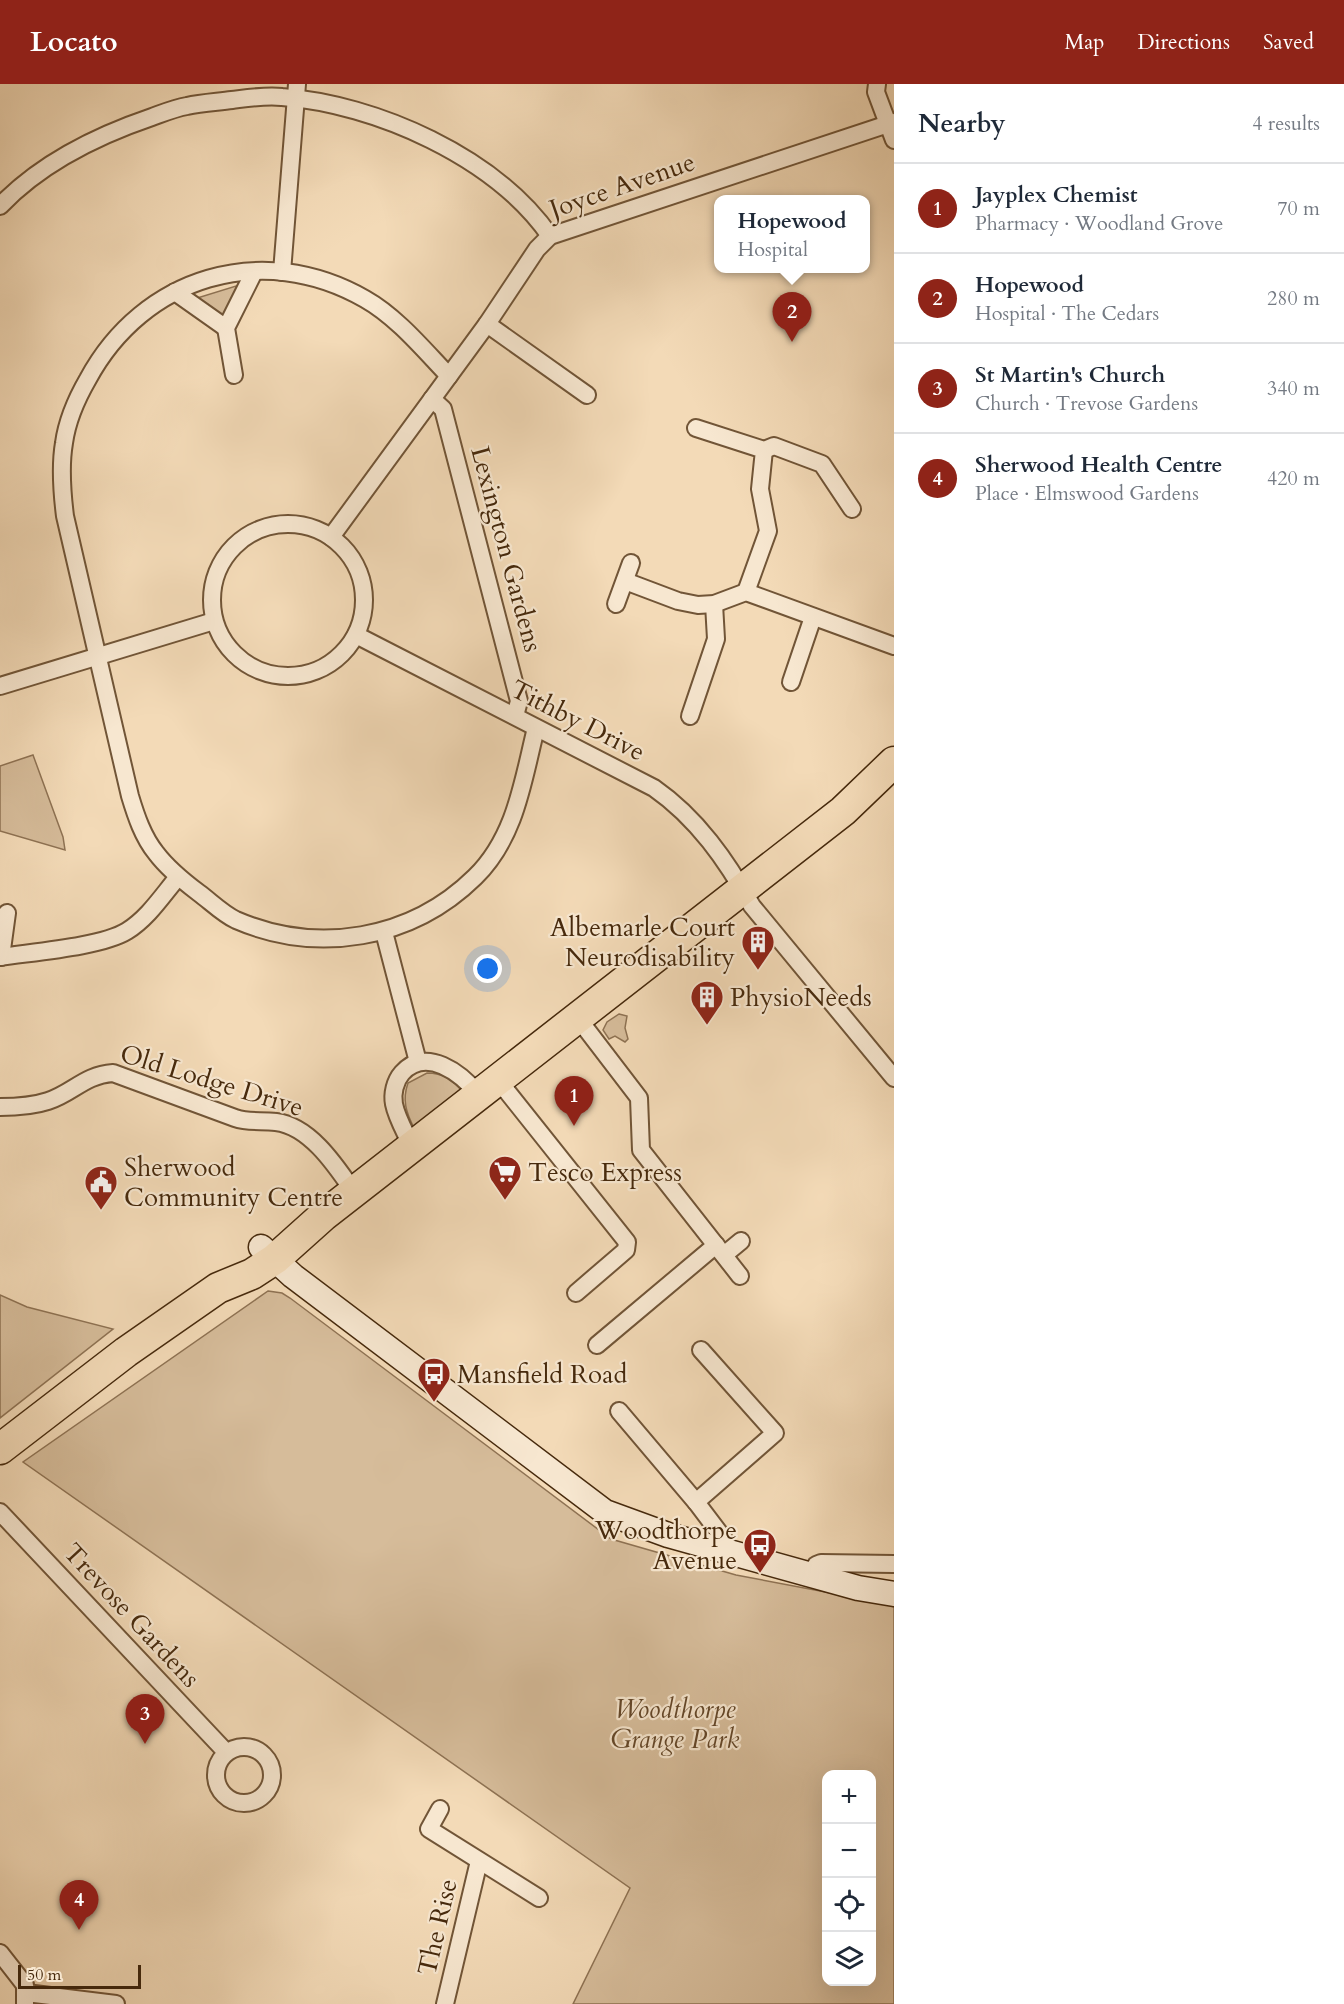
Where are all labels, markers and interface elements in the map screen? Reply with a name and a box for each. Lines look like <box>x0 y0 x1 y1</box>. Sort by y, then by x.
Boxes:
text: Locato <box>30 23 118 61</box>
text: Map <box>1064 28 1104 57</box>
text: Directions <box>1137 28 1230 57</box>
text: Saved <box>1263 28 1314 57</box>
text: Nearby <box>918 106 1006 141</box>
text: 4 results <box>1252 110 1320 137</box>
street label: Joyce Avenue <box>541 144 700 228</box>
text: Jayplex Chemist <box>975 180 1138 210</box>
popup <box>714 195 870 273</box>
text: 1 <box>932 195 943 222</box>
text: 70 m <box>1277 195 1320 222</box>
text: Hopewood <box>737 206 847 236</box>
text: Pharmacy · Woodland Grove <box>975 210 1223 237</box>
text: Hospital <box>737 236 808 263</box>
text: Hopewood <box>975 270 1084 300</box>
text: 2 <box>932 285 943 312</box>
text: 280 m <box>1267 285 1320 312</box>
pin: 2 <box>772 292 812 342</box>
text: Hospital · The Cedars <box>975 300 1159 327</box>
text: St Martin's Church <box>975 360 1165 390</box>
text: 3 <box>932 375 943 402</box>
text: 340 m <box>1267 375 1320 402</box>
text: Church · Trevose Gardens <box>975 390 1198 417</box>
street label: Lexington Gardens <box>462 442 551 656</box>
text: Sherwood Health Centre <box>975 450 1222 480</box>
text: 4 <box>932 465 943 492</box>
text: 420 m <box>1267 465 1320 492</box>
text: Place · Elmswood Gardens <box>975 480 1199 507</box>
street label: Tithby Drive <box>505 672 651 769</box>
place label: Albemarle Court Neurodisability <box>550 910 735 975</box>
building icon: Albemarle Court Neurodisability <box>740 924 776 971</box>
your location <box>473 954 502 983</box>
building icon: PhysioNeeds <box>689 979 725 1026</box>
place label: PhysioNeeds <box>730 980 872 1015</box>
street label: Old Lodge Drive <box>116 1036 308 1125</box>
pin: 1 <box>554 1076 594 1126</box>
place label: Sherwood Community Centre <box>124 1150 343 1215</box>
supermarket icon: Tesco Express <box>487 1154 523 1201</box>
place label: Tesco Express <box>528 1155 682 1190</box>
public building icon: Sherwood Community Centre <box>83 1164 119 1211</box>
bus stop icon: Mansfield Road <box>416 1356 452 1403</box>
place label: Mansfield Road <box>457 1357 627 1392</box>
place label: Woodthorpe Avenue <box>594 1513 737 1578</box>
bus stop icon: Woodthorpe Avenue <box>742 1527 778 1574</box>
street label: Trevose Gardens <box>56 1536 208 1695</box>
park label: Woodthorpe Grange Park <box>611 1692 740 1757</box>
pin: 3 <box>126 1694 164 1744</box>
map controls <box>822 1770 876 1986</box>
button: + <box>822 1770 876 1824</box>
button: − <box>822 1824 876 1878</box>
street label: The Rise <box>409 1875 466 1979</box>
button: locate <box>822 1878 876 1932</box>
pin: 4 <box>60 1880 98 1930</box>
button: layers <box>822 1932 876 1986</box>
scale bar <box>18 1962 141 1990</box>
text: 50 m <box>27 1964 61 1986</box>

